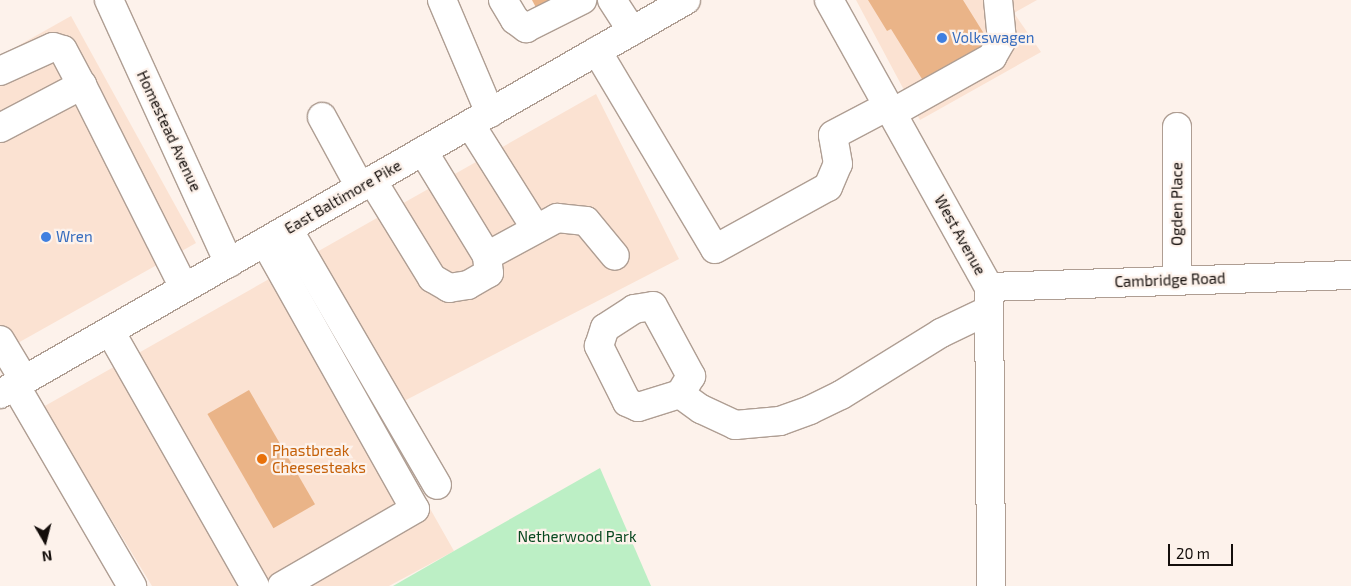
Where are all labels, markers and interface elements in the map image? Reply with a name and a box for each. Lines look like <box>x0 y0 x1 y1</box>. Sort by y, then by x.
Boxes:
place label: Volkswagen <box>952 29 1034 47</box>
marker: Volkswagen <box>936 32 948 44</box>
street label: Homestead Avenue <box>133 68 205 194</box>
street label: East Baltimore Pike <box>282 156 404 238</box>
street label: Ogden Place <box>1168 162 1186 246</box>
street label: West Avenue <box>931 192 989 278</box>
place label: Wren <box>56 228 93 246</box>
marker: Wren <box>40 231 52 243</box>
street label: Cambridge Road <box>1114 269 1226 291</box>
place label: Phastbreak Cheesesteaks <box>272 441 366 476</box>
marker: Phastbreak Cheesesteaks <box>256 453 268 465</box>
north arrow <box>20 516 70 566</box>
park label: Netherwood Park <box>517 528 637 546</box>
scale bar <box>1171 534 1236 566</box>
text: 20 m <box>1176 544 1210 562</box>
text: N <box>41 547 53 565</box>

